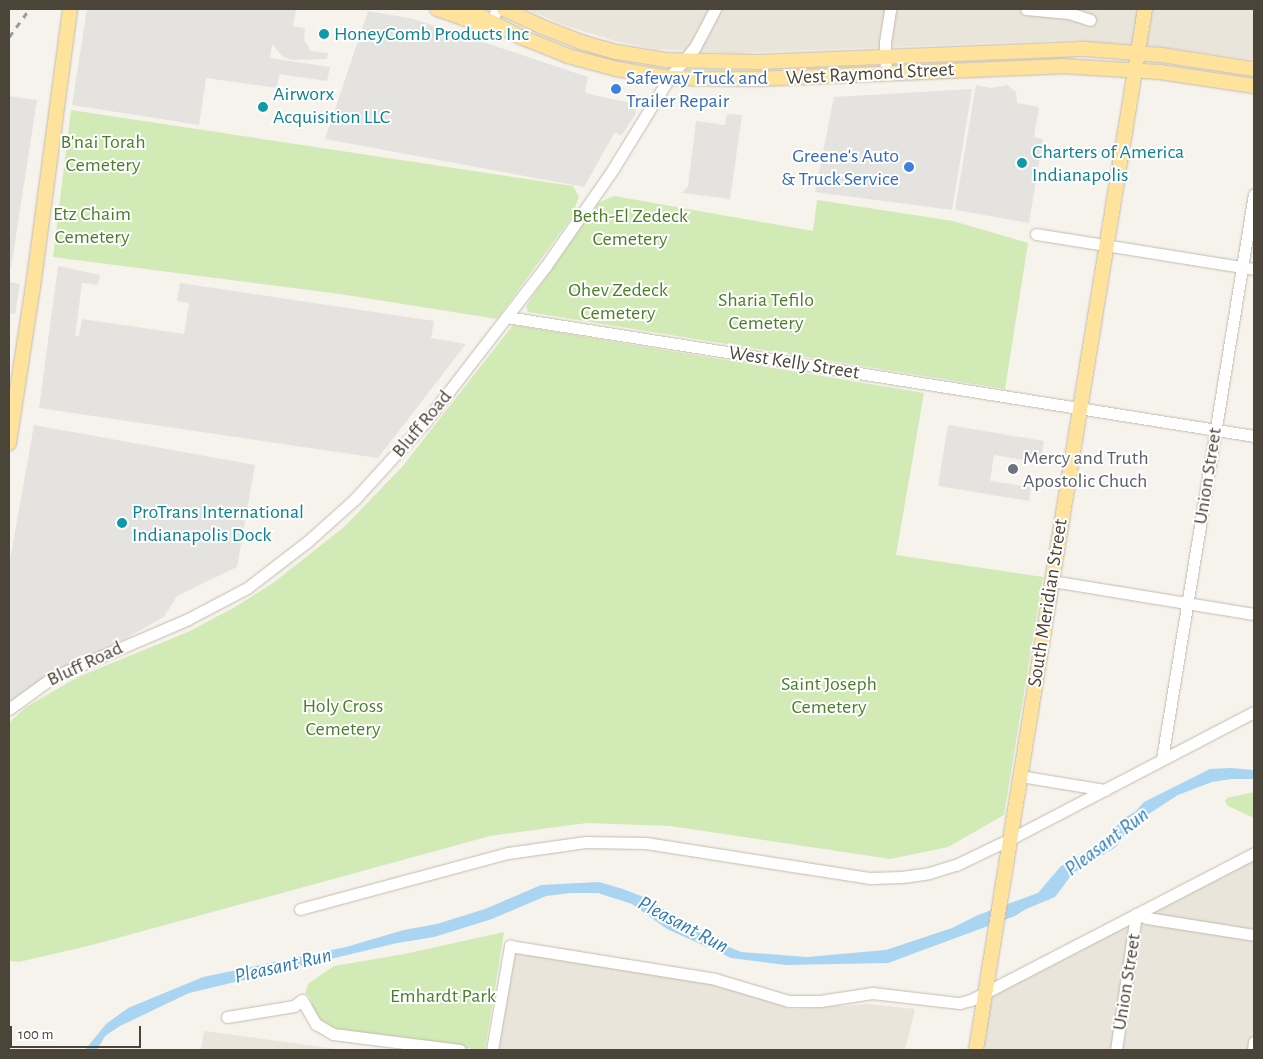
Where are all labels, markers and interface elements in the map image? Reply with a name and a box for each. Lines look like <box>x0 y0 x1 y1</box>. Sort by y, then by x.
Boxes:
place label: HoneyComb Products Inc <box>334 22 529 46</box>
marker: HoneyComb Products Inc <box>318 28 330 40</box>
street label: West Raymond Street <box>785 58 955 90</box>
place label: Safeway Truck and Trailer Repair <box>626 66 768 113</box>
place label: Airworx Acquisition LLC <box>273 83 390 130</box>
marker: Safeway Truck and Trailer Repair <box>610 83 622 95</box>
marker: Airworx Acquisition LLC <box>257 101 269 113</box>
park label: B'nai Torah Cemetery <box>60 130 146 177</box>
place label: Charters of America Indianapolis <box>1032 140 1184 187</box>
place label: Greene's Auto & Truck Service <box>781 144 899 191</box>
marker: Charters of America Indianapolis <box>1016 157 1028 169</box>
marker: Greene's Auto & Truck Service <box>903 161 915 173</box>
park label: Etz Chaim Cemetery <box>53 203 131 250</box>
park label: Beth-El Zedeck Cemetery <box>572 205 688 252</box>
park label: Ohev Zedeck Cemetery <box>568 279 668 326</box>
park label: Sharia Tefilo Cemetery <box>718 289 814 336</box>
street label: West Kelly Street <box>727 341 861 385</box>
street label: Bluff Road <box>387 385 457 463</box>
street label: Union Street <box>1189 426 1227 526</box>
place label: Mercy and Truth Apostolic Chuch <box>1023 446 1149 493</box>
marker: Mercy and Truth Apostolic Chuch <box>1007 463 1019 475</box>
place label: ProTrans International Indianapolis Dock <box>132 500 304 547</box>
marker: ProTrans International Indianapolis Dock <box>116 517 128 529</box>
street label: South Meridian Street <box>1023 517 1073 689</box>
street label: Bluff Road <box>43 636 127 692</box>
park label: Saint Joseph Cemetery <box>781 672 877 719</box>
park label: Holy Cross Cemetery <box>303 695 383 742</box>
water label: Pleasant Run <box>1060 802 1154 882</box>
water label: Pleasant Run <box>633 891 733 959</box>
street label: Union Street <box>1108 932 1146 1032</box>
water label: Pleasant Run <box>232 943 334 989</box>
park label: Emhardt Park <box>390 984 496 1008</box>
scale bar <box>12 1016 144 1048</box>
text: 100 m <box>18 1027 53 1042</box>

